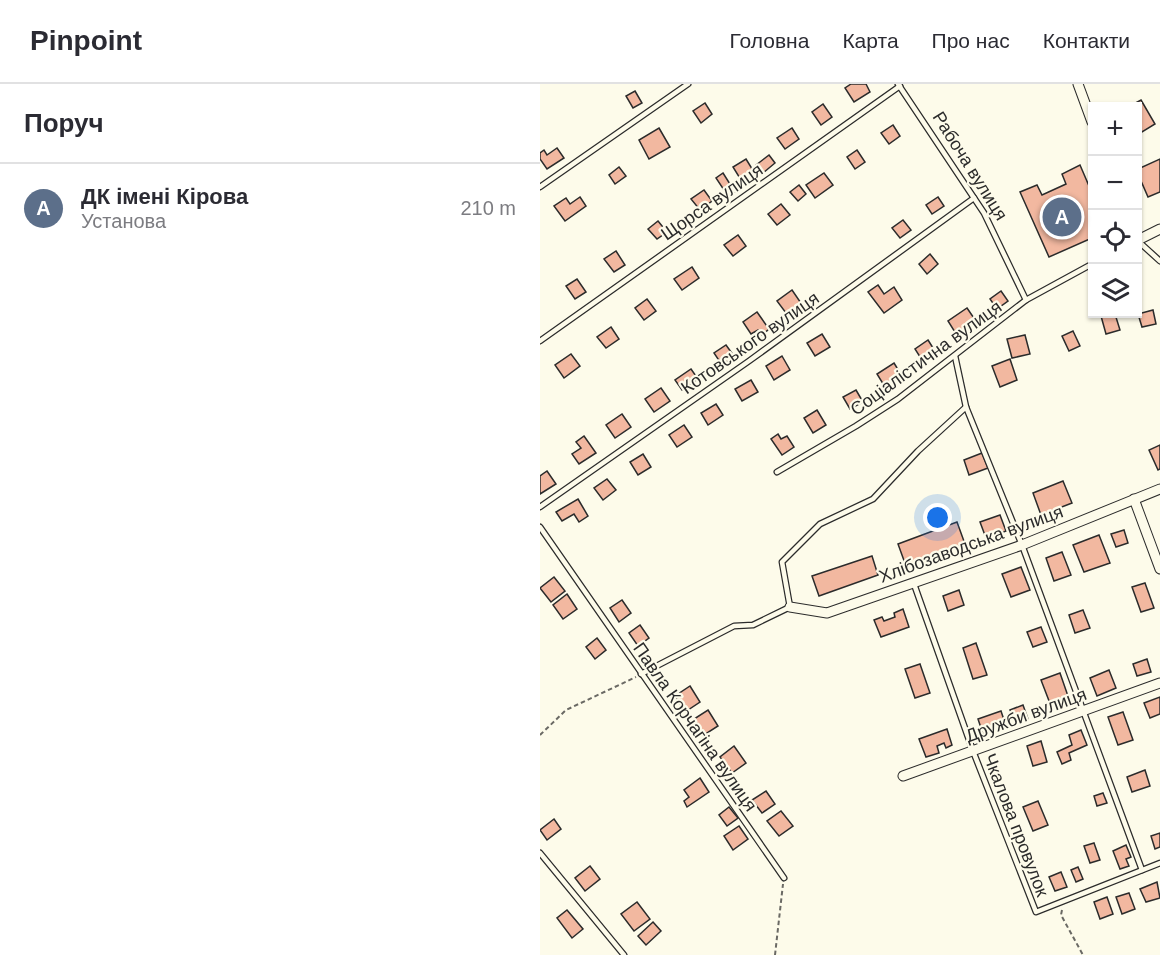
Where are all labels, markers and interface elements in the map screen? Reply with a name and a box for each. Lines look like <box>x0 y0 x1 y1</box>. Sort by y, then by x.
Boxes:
text: Pinpoint <box>30 25 142 56</box>
text: Головна <box>730 29 809 52</box>
text: Карта <box>842 29 899 52</box>
text: Про нас <box>932 29 1010 52</box>
text: Контакти <box>1043 29 1130 52</box>
map controls <box>1088 102 1142 318</box>
button: + <box>1088 102 1142 156</box>
text: Поруч <box>24 108 104 138</box>
street label: Рабоча вулиця <box>929 108 1011 224</box>
button: − <box>1088 156 1142 210</box>
street label: Щорса вулиця <box>657 160 767 244</box>
text: ДК імені Кірова <box>81 184 248 209</box>
pin: A <box>1042 194 1082 240</box>
text: A <box>36 197 51 219</box>
text: 210 m <box>460 197 516 219</box>
text: Установа <box>81 210 166 232</box>
button: locate <box>1088 210 1142 264</box>
button: layers <box>1088 264 1142 318</box>
street label: Котовського вулиця <box>677 288 823 398</box>
street label: Соціалістична вулиця <box>847 296 1005 420</box>
street label: Хлібозаводська вулиця <box>876 501 1066 587</box>
your location <box>923 503 952 532</box>
street label: Павла Корчагіна вулиця <box>629 639 761 815</box>
street label: Дружби вулиця <box>963 684 1089 746</box>
street label: Чкалова провулок <box>980 751 1053 899</box>

